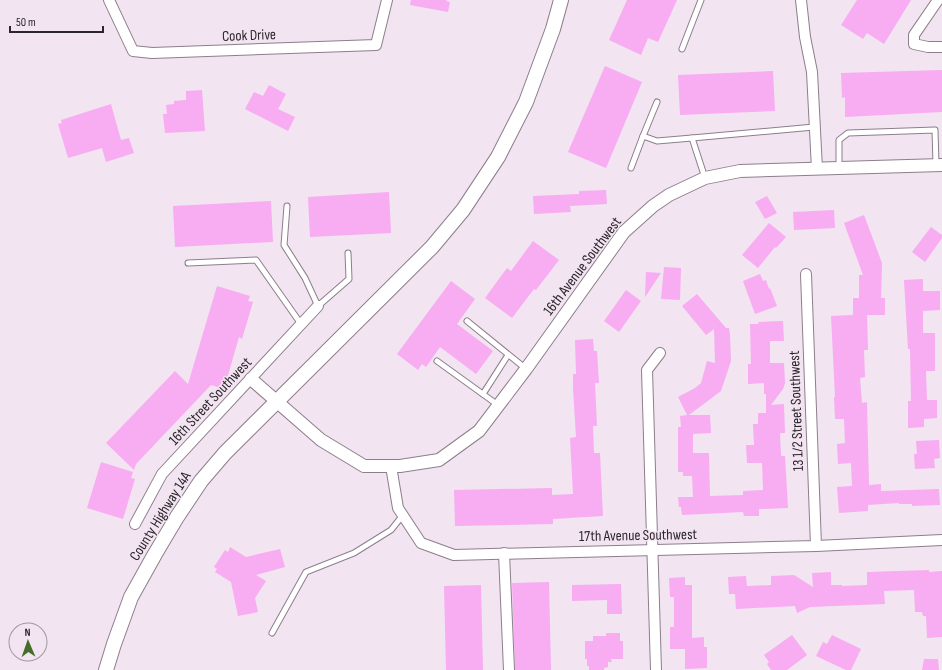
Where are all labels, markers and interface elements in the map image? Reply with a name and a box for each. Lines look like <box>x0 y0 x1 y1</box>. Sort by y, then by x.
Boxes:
scale bar <box>10 8 103 34</box>
text: 50 m <box>16 15 36 30</box>
street label: Cook Drive <box>222 25 276 46</box>
street label: 16th Avenue Southwest <box>539 213 626 319</box>
street label: 13 1/2 Street Southwest <box>785 350 808 472</box>
street label: 16th Street Southwest <box>165 353 256 449</box>
street label: County Highway 14A <box>125 468 196 564</box>
street label: 17th Avenue Southwest <box>579 525 698 546</box>
north arrow <box>8 622 48 662</box>
text: N <box>25 626 31 639</box>

